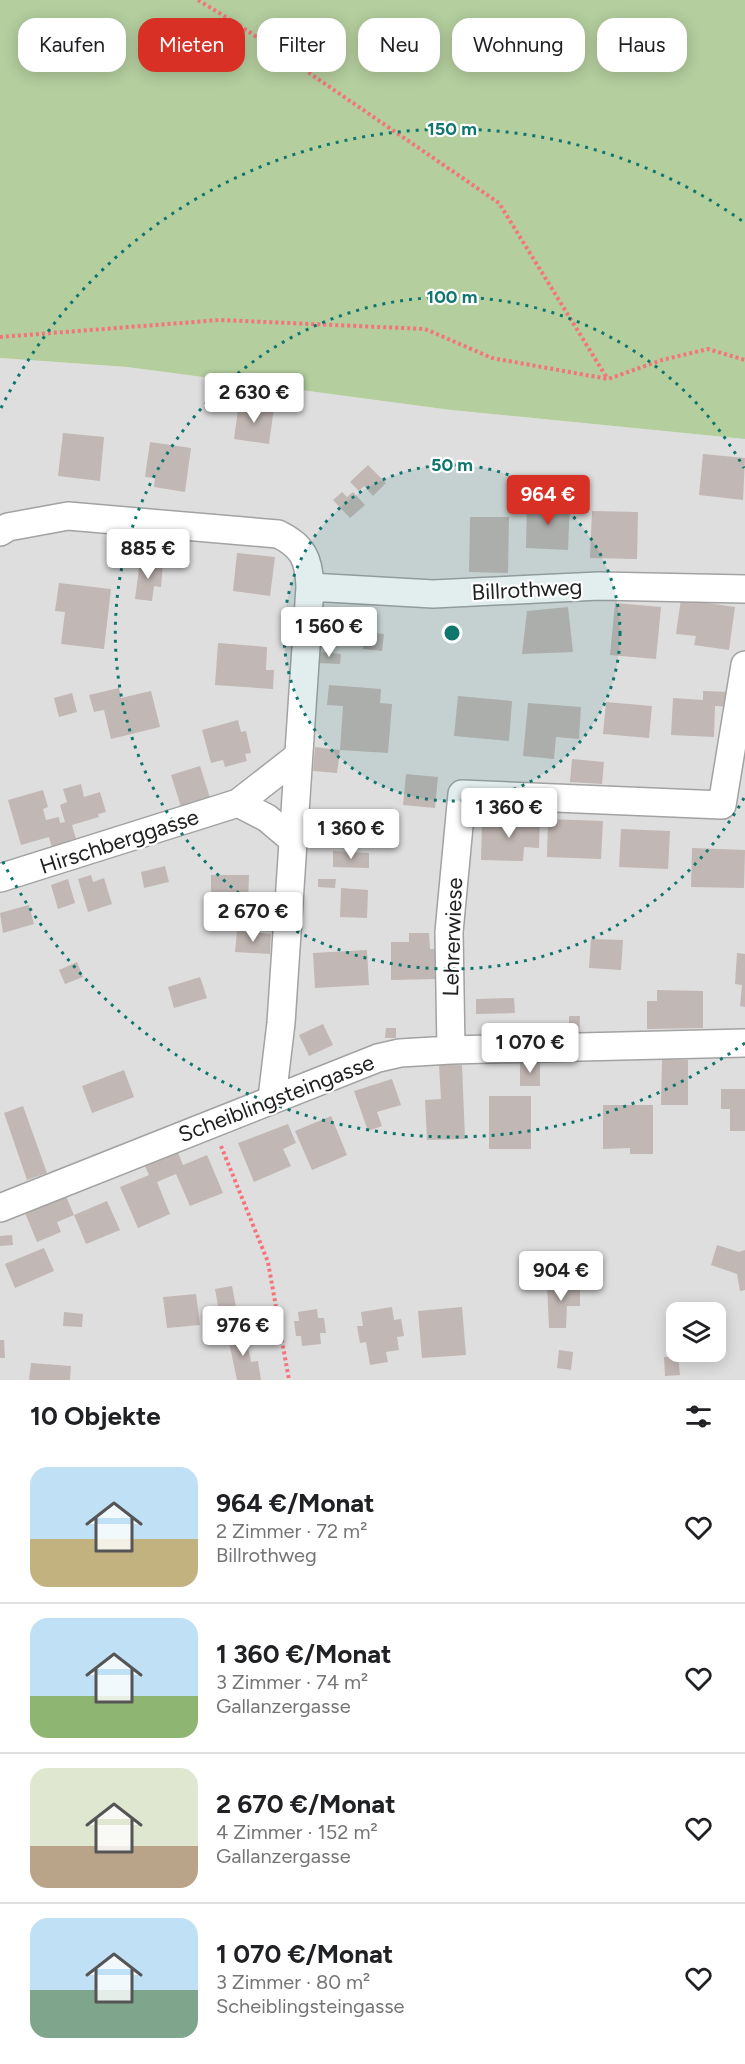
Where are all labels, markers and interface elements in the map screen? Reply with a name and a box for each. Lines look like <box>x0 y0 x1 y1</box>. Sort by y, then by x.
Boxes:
chip: Kaufen <box>18 18 126 72</box>
chip: Mieten <box>138 18 245 72</box>
chip: Filter <box>257 18 346 72</box>
chip: Neu <box>358 18 440 72</box>
chip: Wohnung <box>452 18 585 72</box>
chip: Haus <box>597 18 687 72</box>
text: 150 m <box>427 118 477 140</box>
text: 100 m <box>427 286 477 308</box>
pin: 2 630 € <box>199 373 309 424</box>
text: 2 630 € <box>219 380 289 404</box>
text: 50 m <box>431 454 473 476</box>
pin: 964 € <box>506 475 590 526</box>
text: 964 € <box>521 482 575 506</box>
pin: 885 € <box>106 529 190 580</box>
text: 885 € <box>121 536 175 560</box>
street label: Billrothweg <box>471 573 583 606</box>
pin: 1 560 € <box>274 607 384 658</box>
text: 1 560 € <box>295 614 363 638</box>
centre of rings <box>442 623 462 643</box>
pin: 1 360 € <box>454 788 564 839</box>
text: 1 360 € <box>475 795 543 819</box>
street label: Hirschberggasse <box>36 803 202 880</box>
pin: 1 360 € <box>296 809 406 860</box>
text: 1 360 € <box>317 816 385 840</box>
street label: Lehrerwiese <box>437 877 468 997</box>
pin: 2 670 € <box>198 892 308 943</box>
text: 2 670 € <box>218 899 288 923</box>
pin: 1 070 € <box>475 1023 585 1074</box>
text: 1 070 € <box>496 1030 564 1054</box>
street label: Scheiblingsteingasse <box>175 1049 378 1148</box>
pin: 904 € <box>519 1251 603 1302</box>
text: 904 € <box>533 1258 589 1282</box>
map controls <box>666 1302 726 1362</box>
button: layers <box>666 1302 726 1362</box>
pin: 976 € <box>201 1306 285 1357</box>
text: 976 € <box>217 1313 269 1337</box>
text: 10 Objekte <box>30 1400 161 1432</box>
icon: filters <box>682 1400 715 1433</box>
text: 964 €/Monat <box>216 1487 375 1519</box>
icon: home <box>78 1491 150 1563</box>
icon: heart <box>682 1511 715 1544</box>
text: 2 Zimmer · 72 m² <box>216 1519 367 1543</box>
text: Billrothweg <box>216 1543 317 1567</box>
text: 1 360 €/Monat <box>216 1638 392 1670</box>
icon: home <box>78 1642 150 1714</box>
icon: heart <box>682 1662 715 1695</box>
text: 3 Zimmer · 74 m² <box>216 1670 368 1694</box>
text: Gallanzergasse <box>216 1694 351 1718</box>
text: 2 670 €/Monat <box>216 1788 396 1820</box>
icon: home <box>78 1792 150 1864</box>
icon: heart <box>682 1812 715 1845</box>
text: 4 Zimmer · 152 m² <box>216 1820 378 1844</box>
text: Gallanzergasse <box>216 1844 351 1868</box>
text: 1 070 €/Monat <box>216 1938 393 1970</box>
icon: home <box>78 1942 150 2014</box>
icon: heart <box>682 1962 715 1995</box>
text: 3 Zimmer · 80 m² <box>216 1970 370 1994</box>
text: Scheiblingsteingasse <box>216 1994 405 2018</box>

